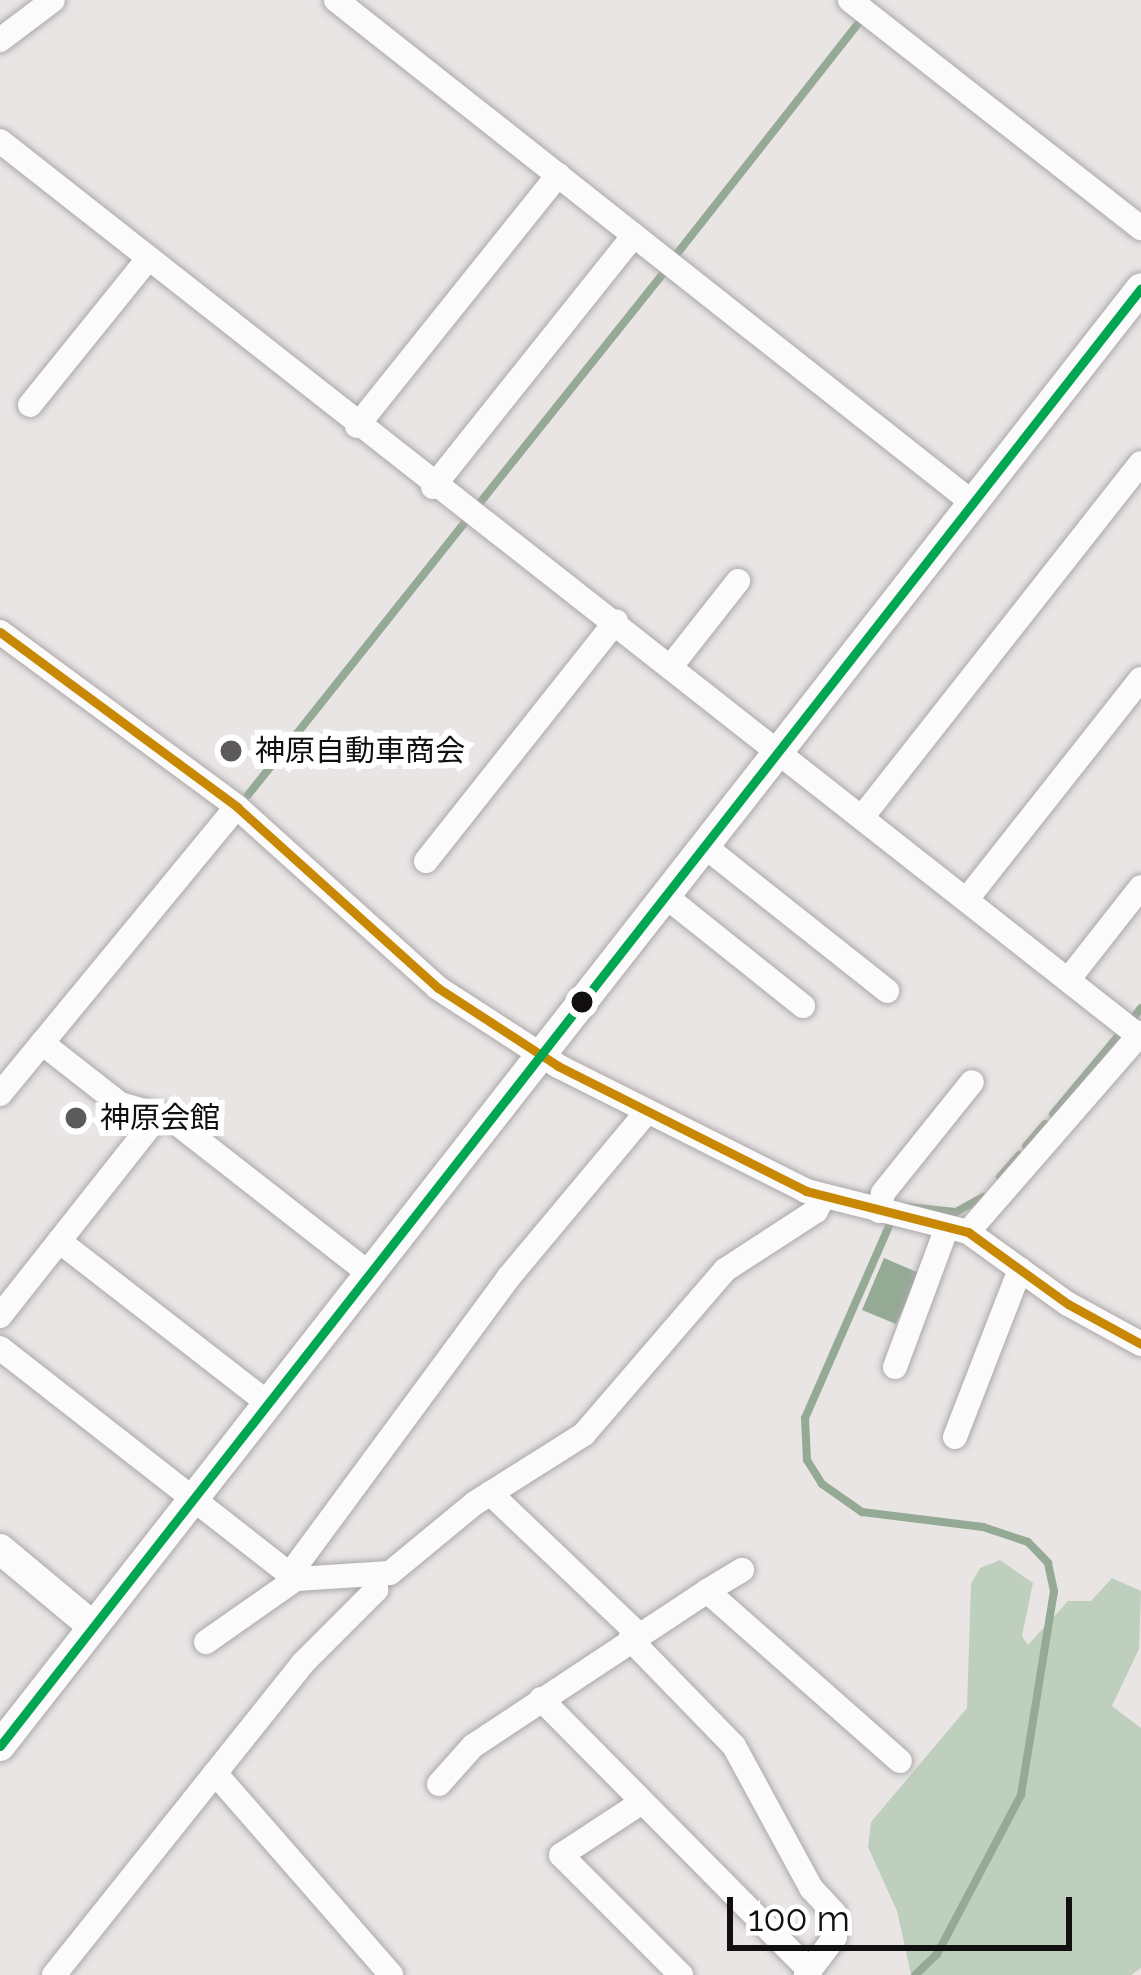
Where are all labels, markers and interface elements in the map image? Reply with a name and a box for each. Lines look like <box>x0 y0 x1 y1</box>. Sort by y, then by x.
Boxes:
place label: 神原自動車商会 <box>255 733 465 769</box>
marker: 神原自動車商会 <box>218 738 244 764</box>
unlabelled marker <box>571 991 593 1013</box>
place label: 神原会館 <box>100 1100 220 1136</box>
marker: 神原会館 <box>63 1105 89 1131</box>
scale bar <box>733 1873 1078 1947</box>
text: 100 m <box>748 1897 850 1939</box>

